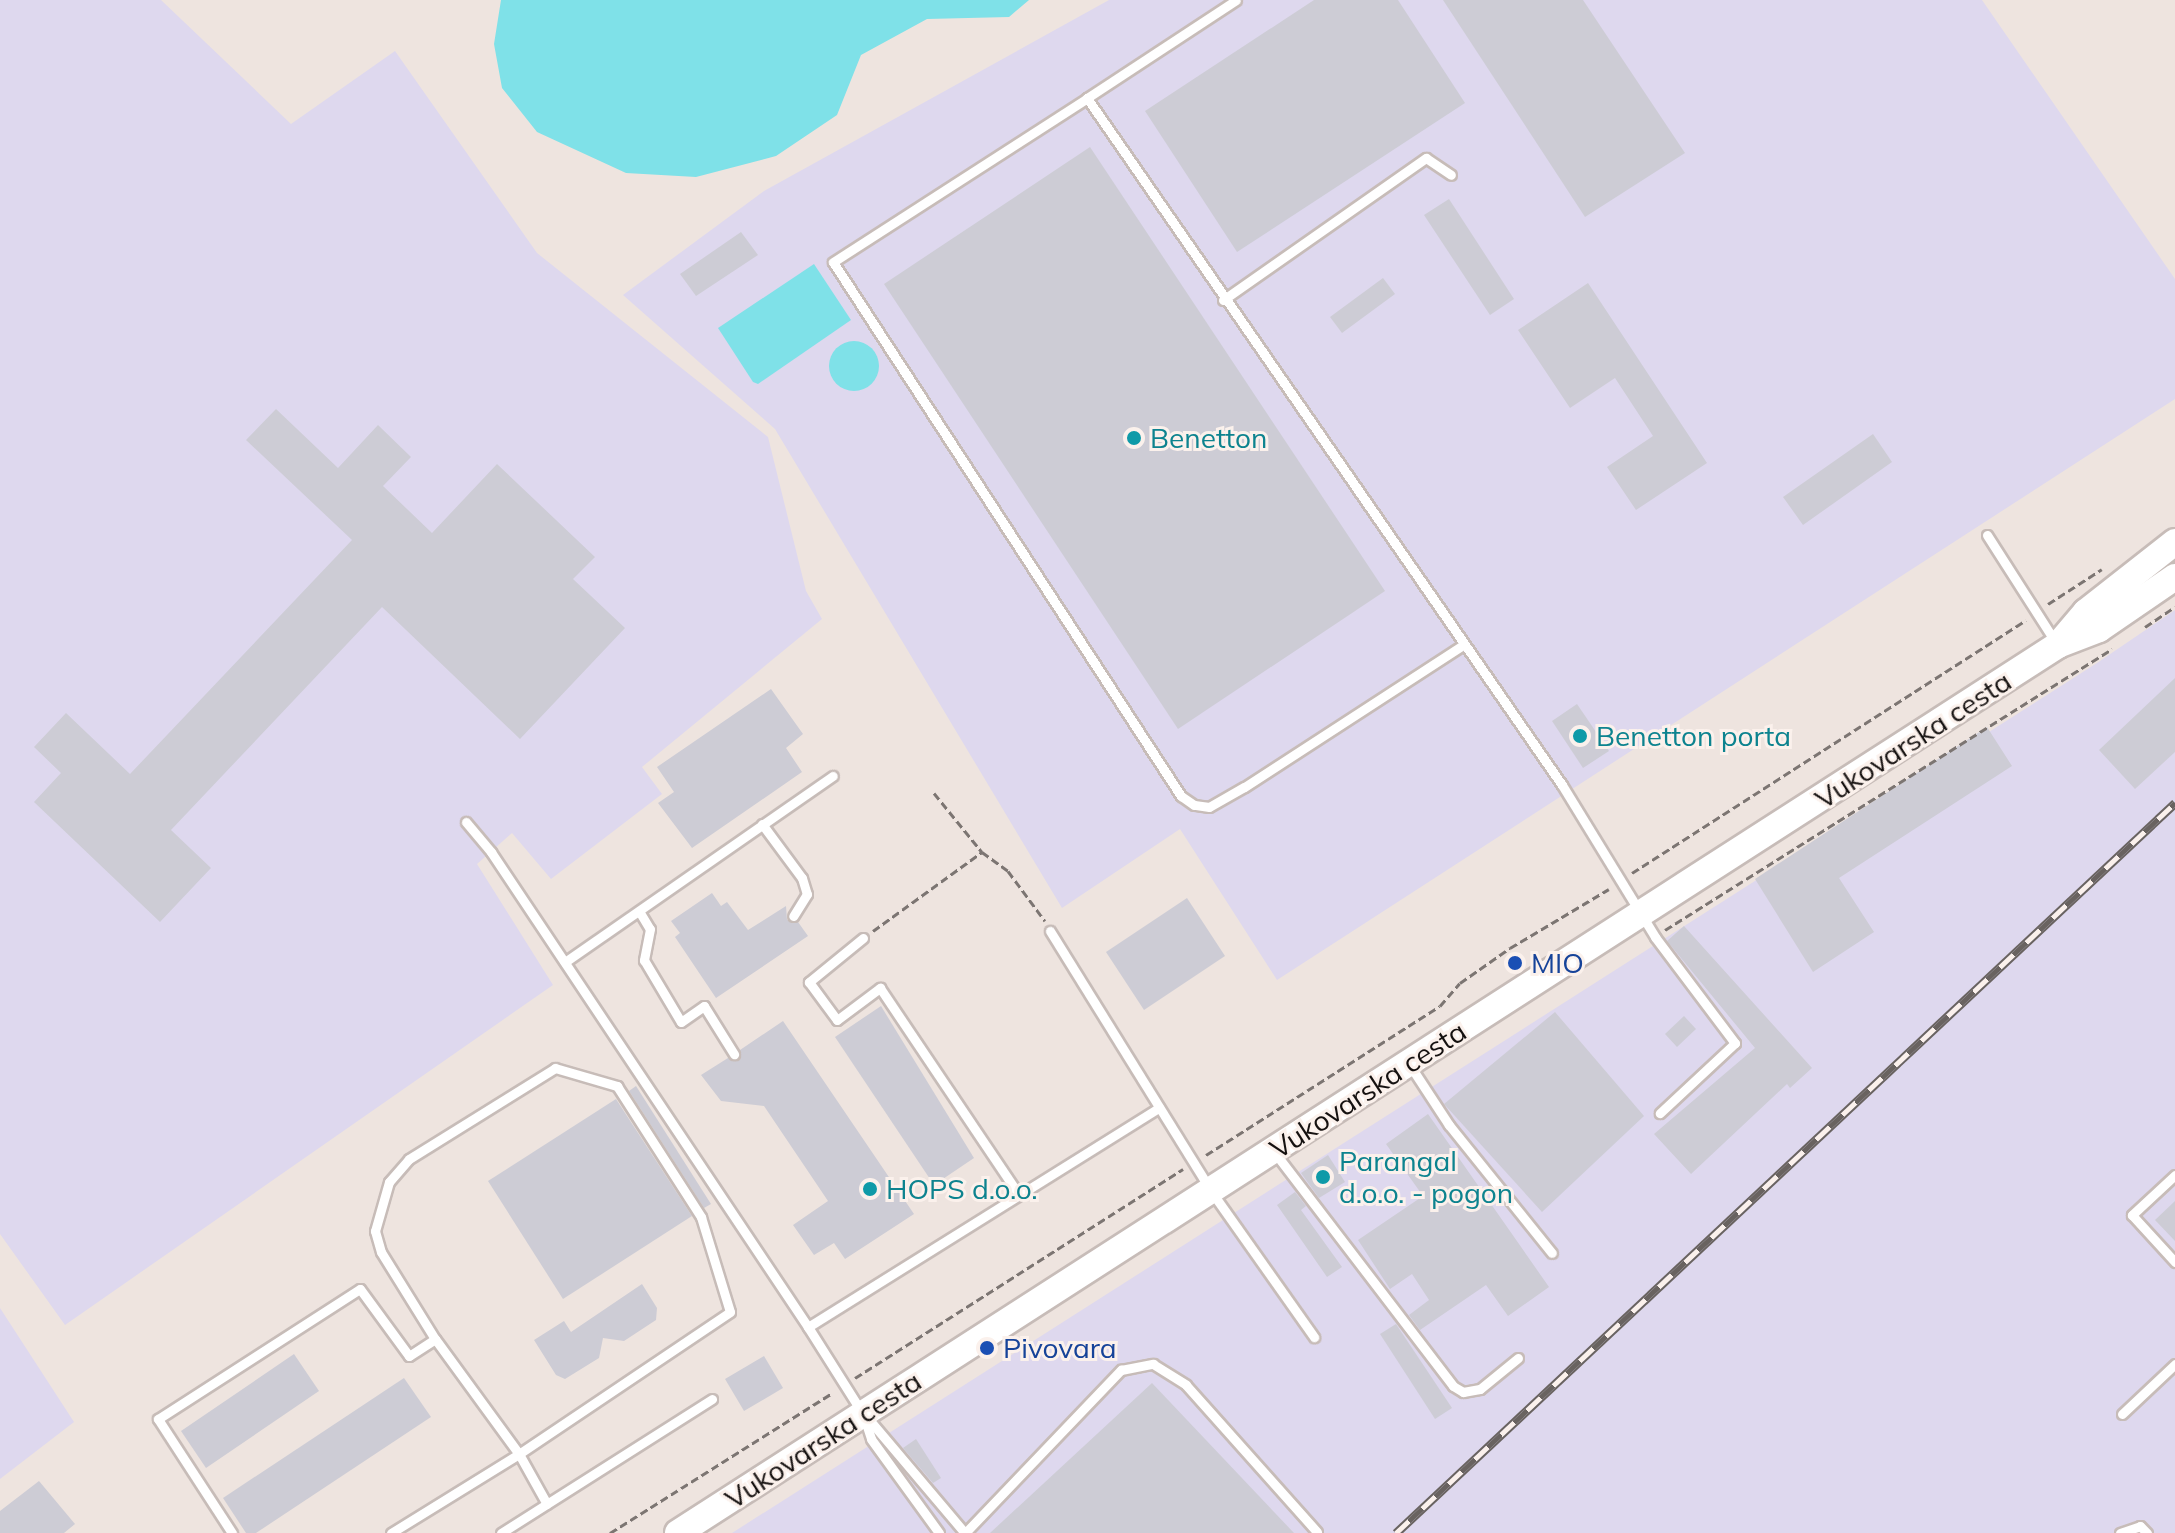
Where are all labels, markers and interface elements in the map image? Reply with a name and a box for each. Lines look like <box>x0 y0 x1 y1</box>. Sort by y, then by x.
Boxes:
place label: Benetton <box>1150 421 1267 455</box>
marker: Benetton <box>1125 429 1143 447</box>
street label: Vukovarska cesta <box>1809 664 2017 816</box>
place label: Benetton porta <box>1596 719 1791 753</box>
marker: Benetton porta <box>1571 727 1589 745</box>
place label: MIO <box>1531 946 1584 980</box>
marker: MIO <box>1506 954 1524 972</box>
street label: Vukovarska cesta <box>1264 1014 1472 1166</box>
place label: Parangal d.o.o. - pogon <box>1339 1144 1513 1210</box>
marker: Parangal d.o.o. - pogon <box>1314 1168 1332 1186</box>
place label: HOPS d.o.o. <box>886 1172 1038 1206</box>
marker: HOPS d.o.o. <box>861 1180 879 1198</box>
place label: Pivovara <box>1003 1331 1117 1365</box>
marker: Pivovara <box>978 1339 996 1357</box>
street label: Vukovarska cesta <box>719 1364 927 1516</box>

